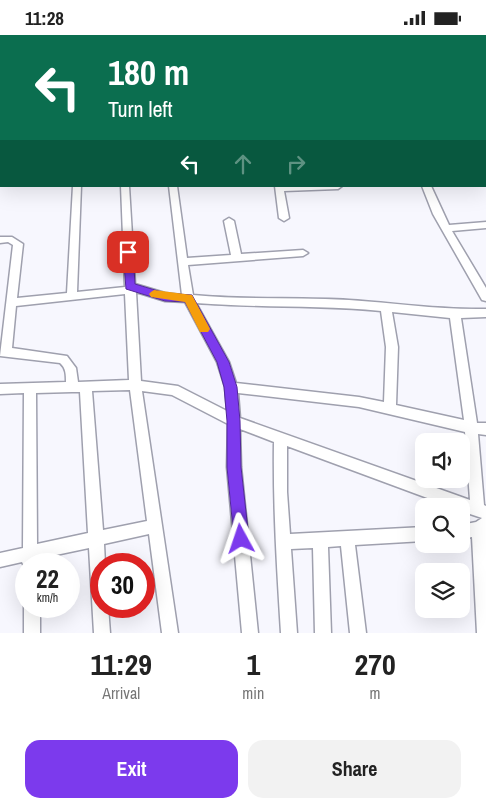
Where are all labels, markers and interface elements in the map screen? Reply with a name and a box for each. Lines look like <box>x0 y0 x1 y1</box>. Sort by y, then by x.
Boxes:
text: 11:28 <box>25 5 64 31</box>
text: 180 m <box>108 49 189 96</box>
icon: left <box>25 55 90 120</box>
text: Turn left <box>108 94 173 124</box>
icon: left <box>176 150 204 178</box>
icon: ahead <box>229 150 257 178</box>
icon: right <box>282 150 310 178</box>
pin <box>107 231 149 273</box>
icon: arrive <box>114 238 142 266</box>
map controls <box>415 433 470 618</box>
button: sound <box>415 433 470 488</box>
button: search <box>415 498 470 553</box>
position arrow <box>214 512 266 564</box>
speed limit sign: 30 <box>90 553 155 618</box>
text: 22 <box>36 562 59 596</box>
button: layers <box>415 563 470 618</box>
text: km/h <box>37 590 58 606</box>
text: 11:29 <box>90 644 152 684</box>
text: 1 <box>246 644 260 684</box>
text: 270 <box>355 644 396 684</box>
text: Arrival <box>102 682 140 704</box>
text: min <box>242 682 264 704</box>
text: m <box>370 682 381 704</box>
button: Exit <box>25 740 238 798</box>
button: Share <box>248 740 461 798</box>

